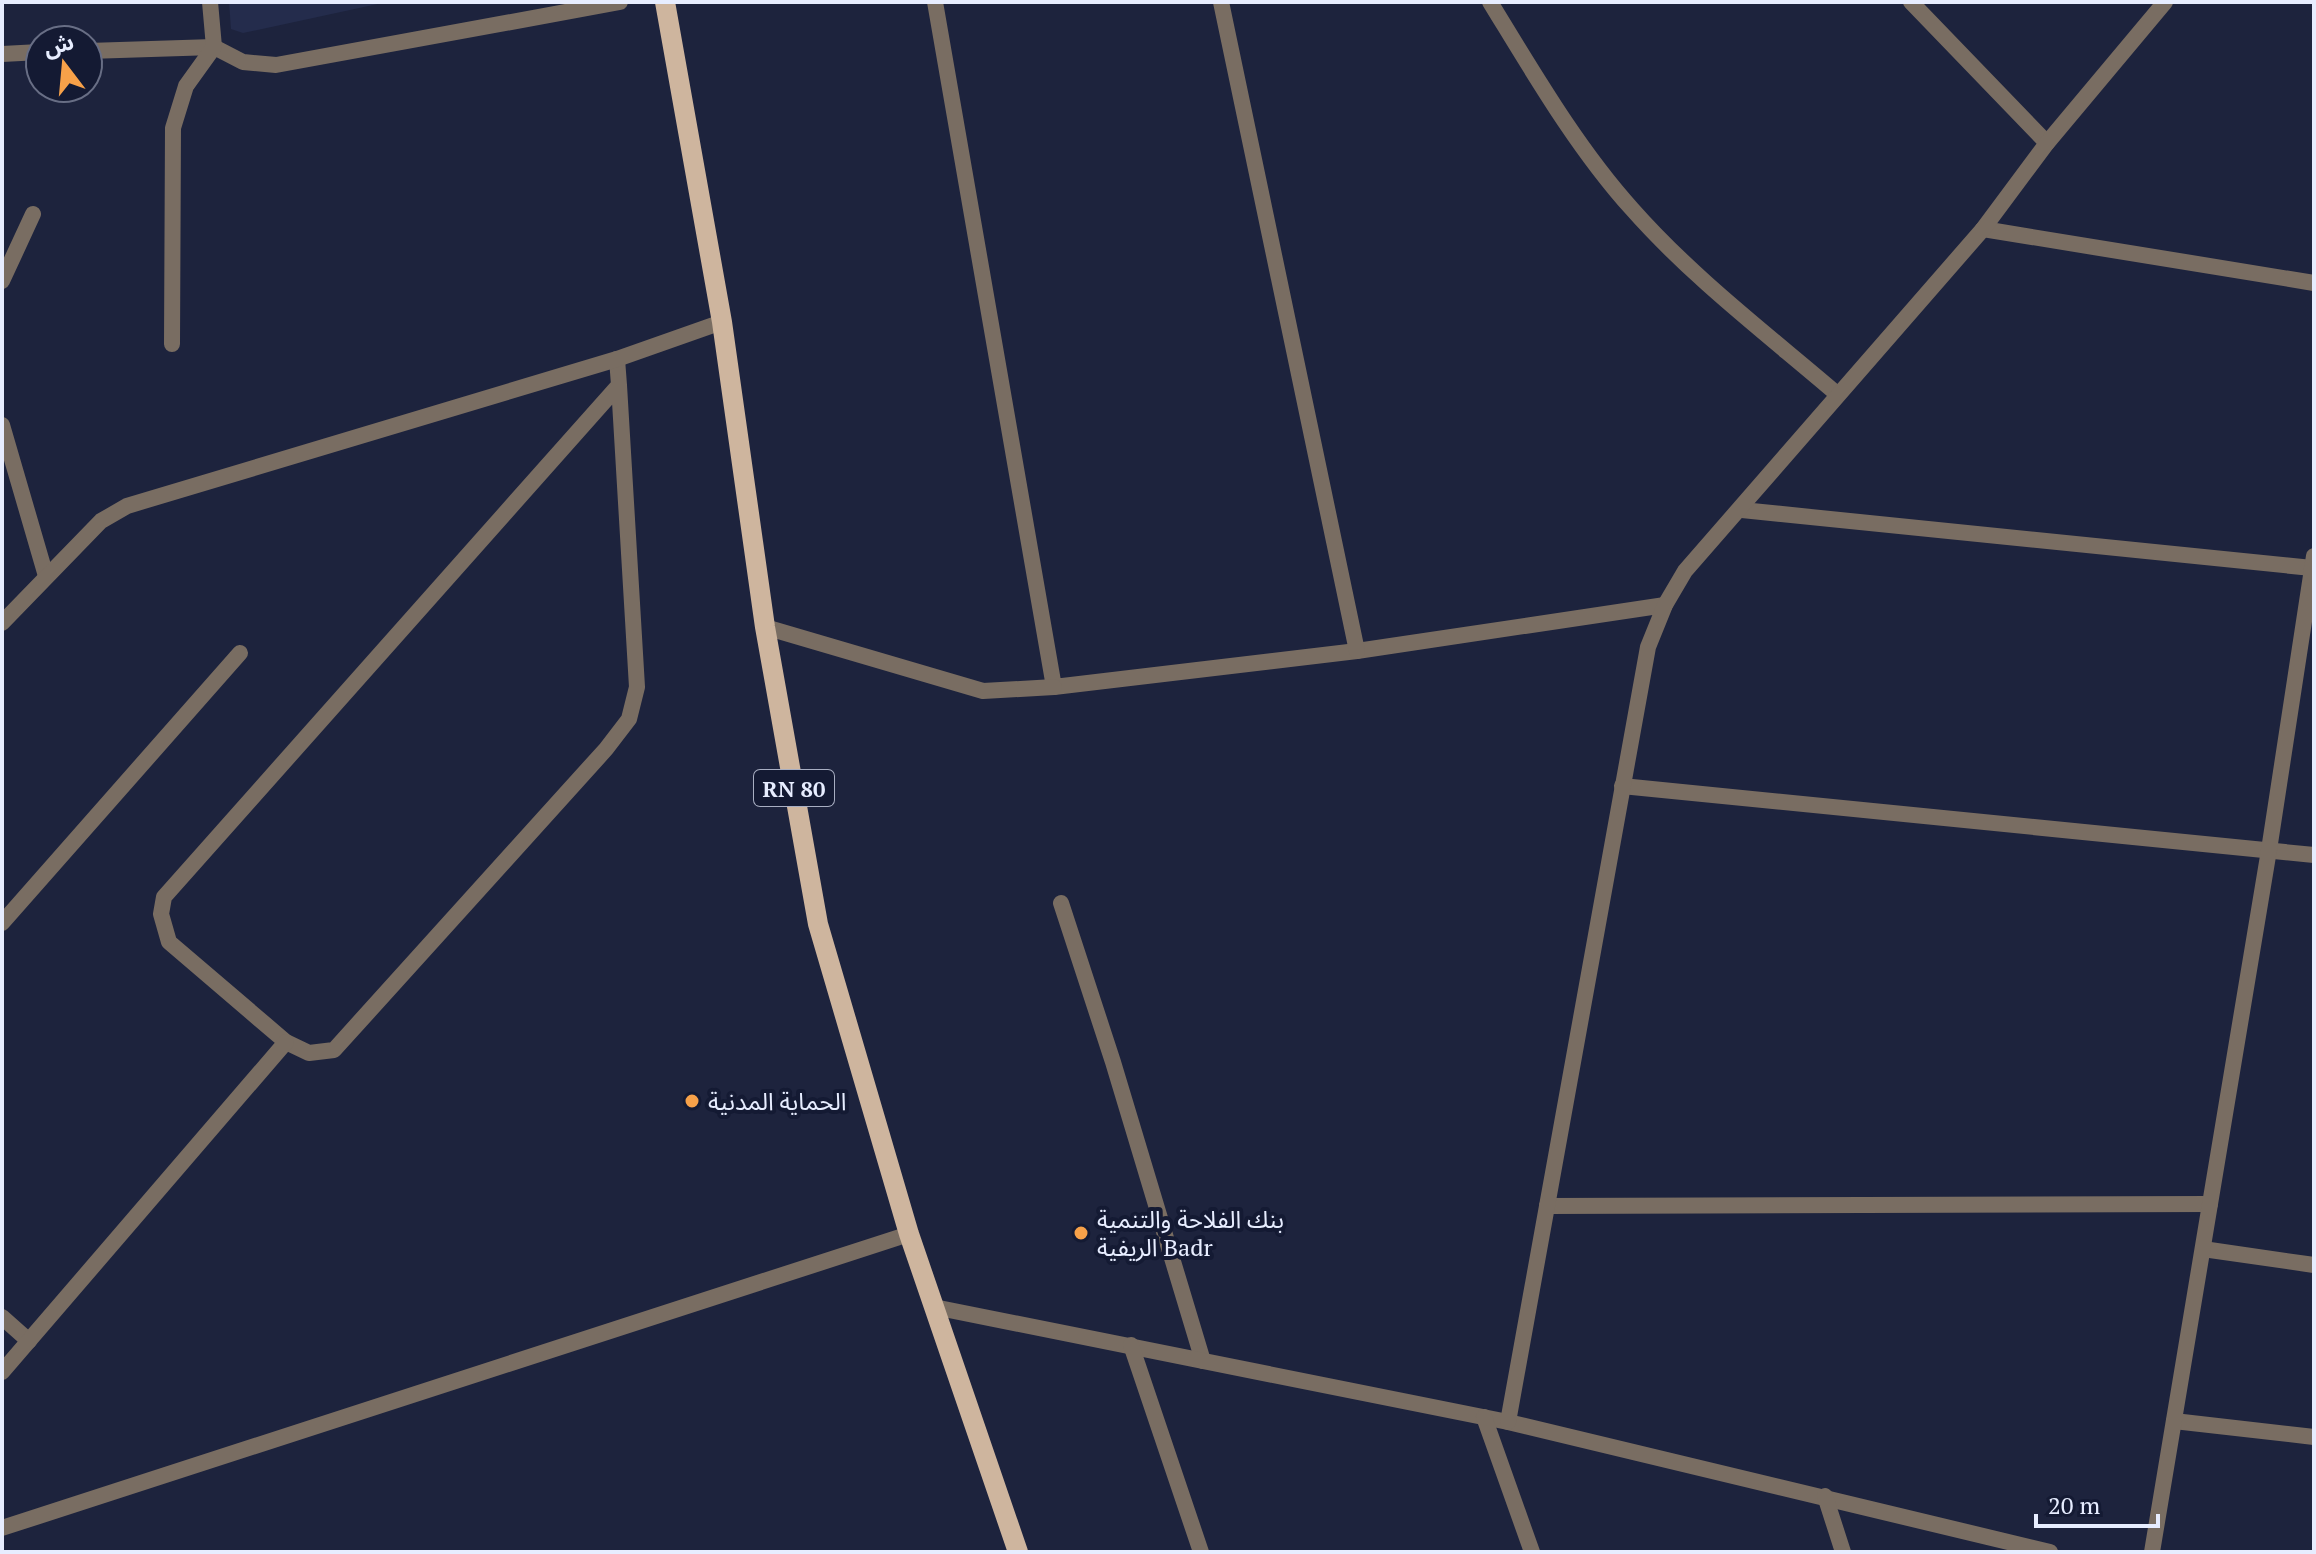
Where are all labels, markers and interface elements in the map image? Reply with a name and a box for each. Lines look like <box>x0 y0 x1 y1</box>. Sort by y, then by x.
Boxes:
north arrow <box>24 24 104 104</box>
text: ش <box>40 26 77 62</box>
road number: RN 80 <box>754 770 834 806</box>
place label: الحماية المدنية <box>708 1085 846 1117</box>
marker: الحماية المدنية <box>683 1092 701 1110</box>
place label: بنك الفلاحة والتنمية الريفية Badr <box>1097 1203 1284 1263</box>
marker: بنك الفلاحة والتنمية الريفية Badr <box>1072 1224 1090 1242</box>
scale bar <box>2036 1478 2158 1528</box>
text: 20 m <box>2048 1489 2100 1521</box>

